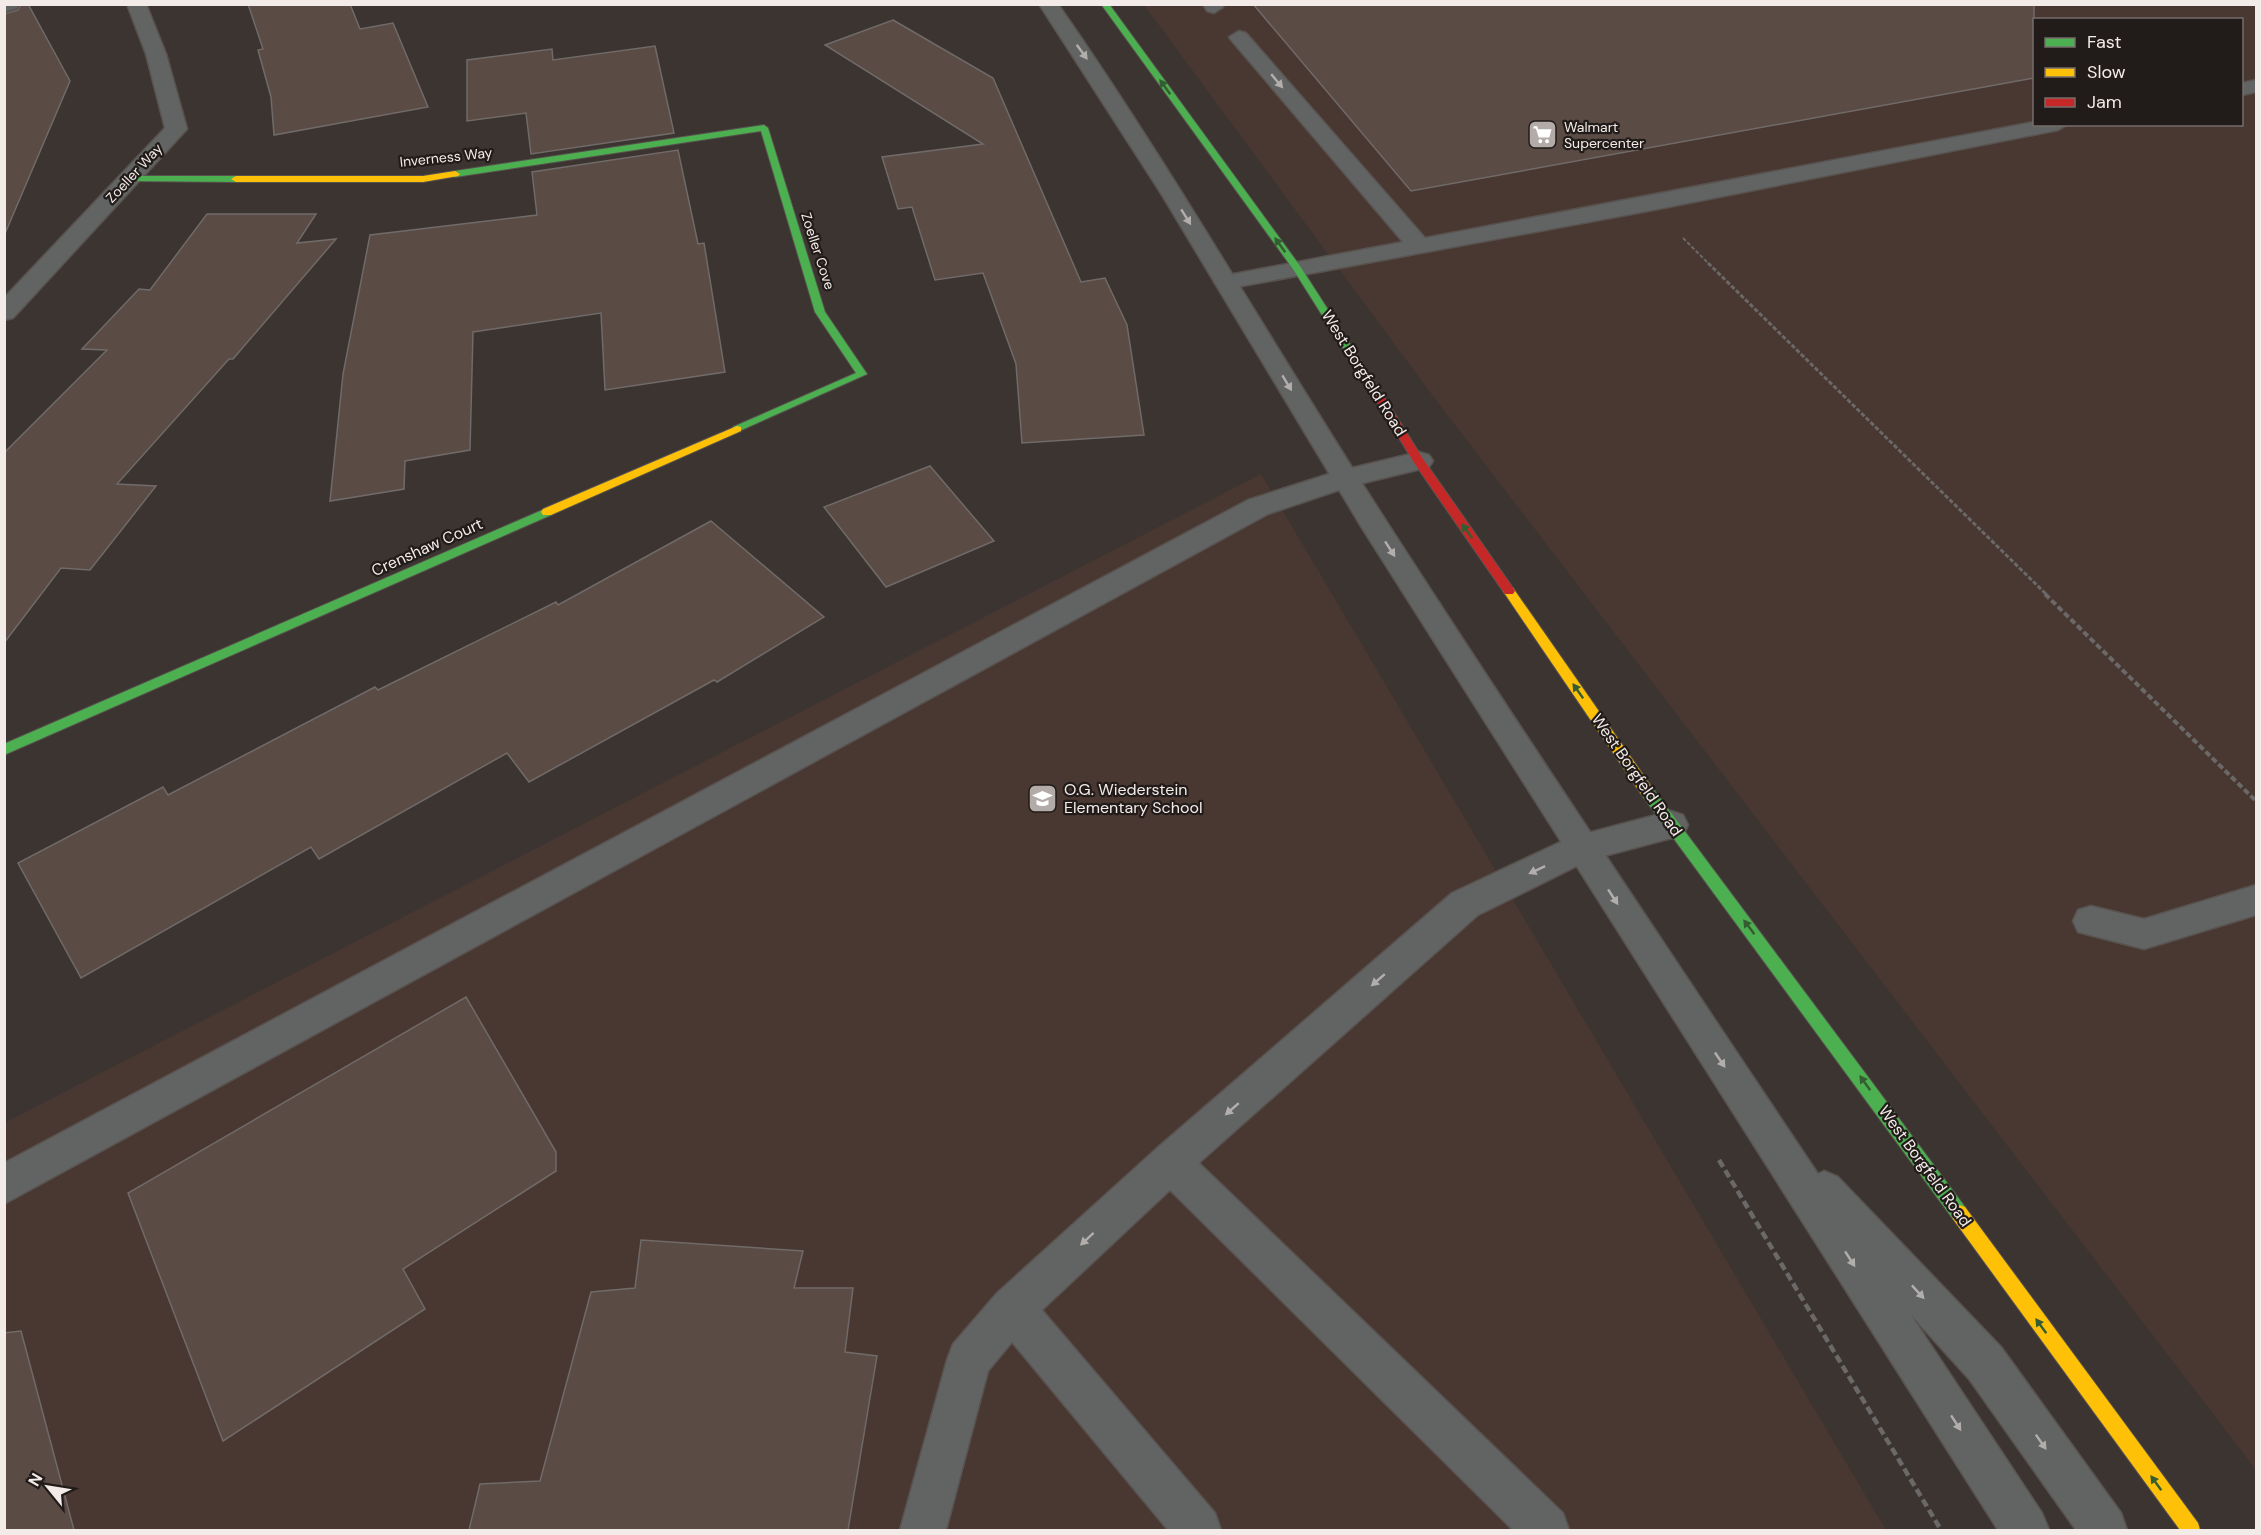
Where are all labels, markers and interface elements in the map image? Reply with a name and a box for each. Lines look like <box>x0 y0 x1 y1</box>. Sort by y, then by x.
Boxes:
legend <box>2033 18 2243 126</box>
text: Fast <box>2087 30 2122 54</box>
one-way arrow <box>1075 45 1087 60</box>
text: Slow <box>2087 60 2126 84</box>
one-way arrow <box>1271 73 1284 89</box>
one-way arrow <box>1159 80 1171 96</box>
text: Jam <box>2087 90 2122 114</box>
place label: Walmart Supercenter <box>1564 118 1644 152</box>
supermarket icon: Walmart Supercenter <box>1527 119 1559 151</box>
street label: Zoeller Way <box>102 139 166 207</box>
street label: Inverness Way <box>399 143 493 171</box>
one-way arrow <box>1180 209 1191 225</box>
street label: Zoeller Cove <box>797 210 839 292</box>
one-way arrow <box>1274 237 1286 253</box>
street label: West Borgfeld Road <box>1317 306 1411 440</box>
one-way arrow <box>1282 375 1293 391</box>
street label: Crenshaw Court <box>368 513 486 581</box>
one-way arrow <box>1461 523 1473 539</box>
one-way arrow <box>1385 541 1396 557</box>
one-way arrow <box>1573 683 1584 699</box>
street label: West Borgfeld Road <box>1587 710 1687 840</box>
place label: O.G. Wiederstein Elementary School <box>1064 779 1202 818</box>
school or university icon: O.G. Wiederstein Elementary School <box>1027 782 1059 814</box>
one-way arrow <box>1528 865 1545 874</box>
one-way arrow <box>1608 889 1619 906</box>
one-way arrow <box>1743 919 1755 934</box>
one-way arrow <box>1371 973 1386 986</box>
one-way arrow <box>1715 1052 1726 1069</box>
one-way arrow <box>1859 1076 1871 1091</box>
street label: West Borgfeld Road <box>1874 1101 1976 1231</box>
one-way arrow <box>1224 1102 1239 1116</box>
one-way arrow <box>1079 1232 1094 1246</box>
one-way arrow <box>1844 1251 1855 1267</box>
one-way arrow <box>1911 1284 1925 1299</box>
one-way arrow <box>2036 1318 2048 1333</box>
one-way arrow <box>1950 1414 1961 1431</box>
one-way arrow <box>2035 1434 2047 1450</box>
north arrow <box>18 1457 78 1517</box>
text: N <box>23 1469 47 1490</box>
one-way arrow <box>2151 1476 2163 1491</box>

